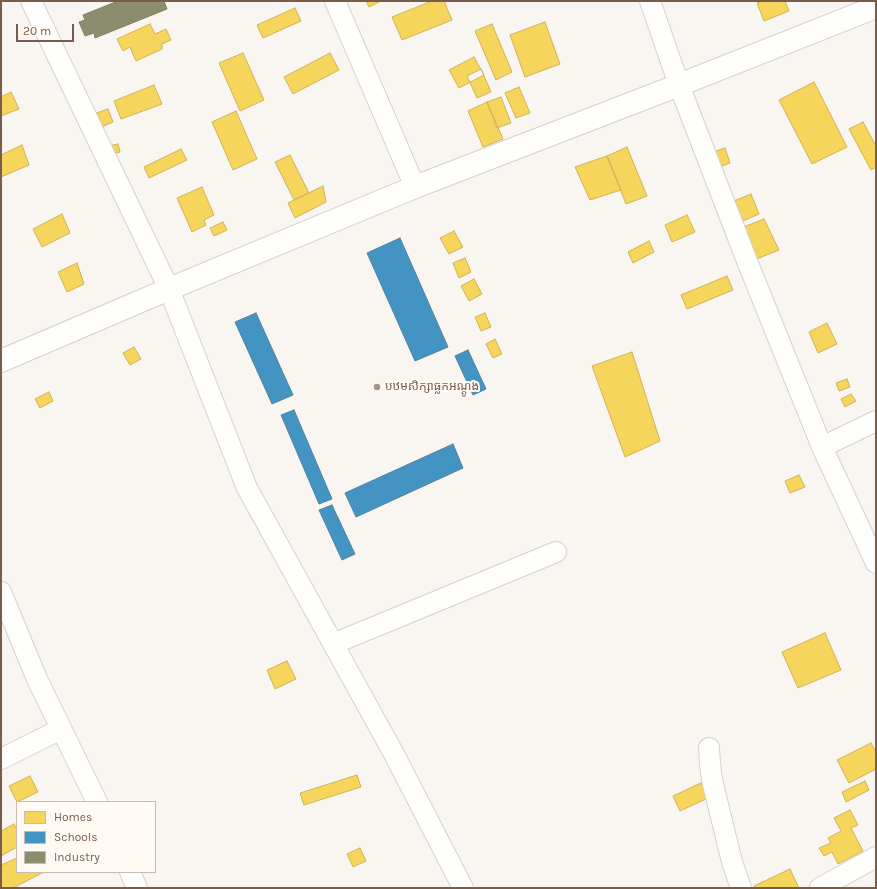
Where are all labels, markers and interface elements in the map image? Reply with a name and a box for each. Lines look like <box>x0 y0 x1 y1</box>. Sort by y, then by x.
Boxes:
scale bar <box>18 16 76 42</box>
text: 20 m <box>23 24 51 38</box>
place label: បឋមសិក្សាធ្លកអណ្តូង <box>385 380 479 394</box>
marker: បឋមសិក្សាធ្លកអណ្តូង <box>372 382 382 392</box>
legend <box>16 801 156 873</box>
text: Homes <box>54 810 92 824</box>
text: Schools <box>54 830 97 844</box>
text: Industry <box>54 850 100 864</box>

